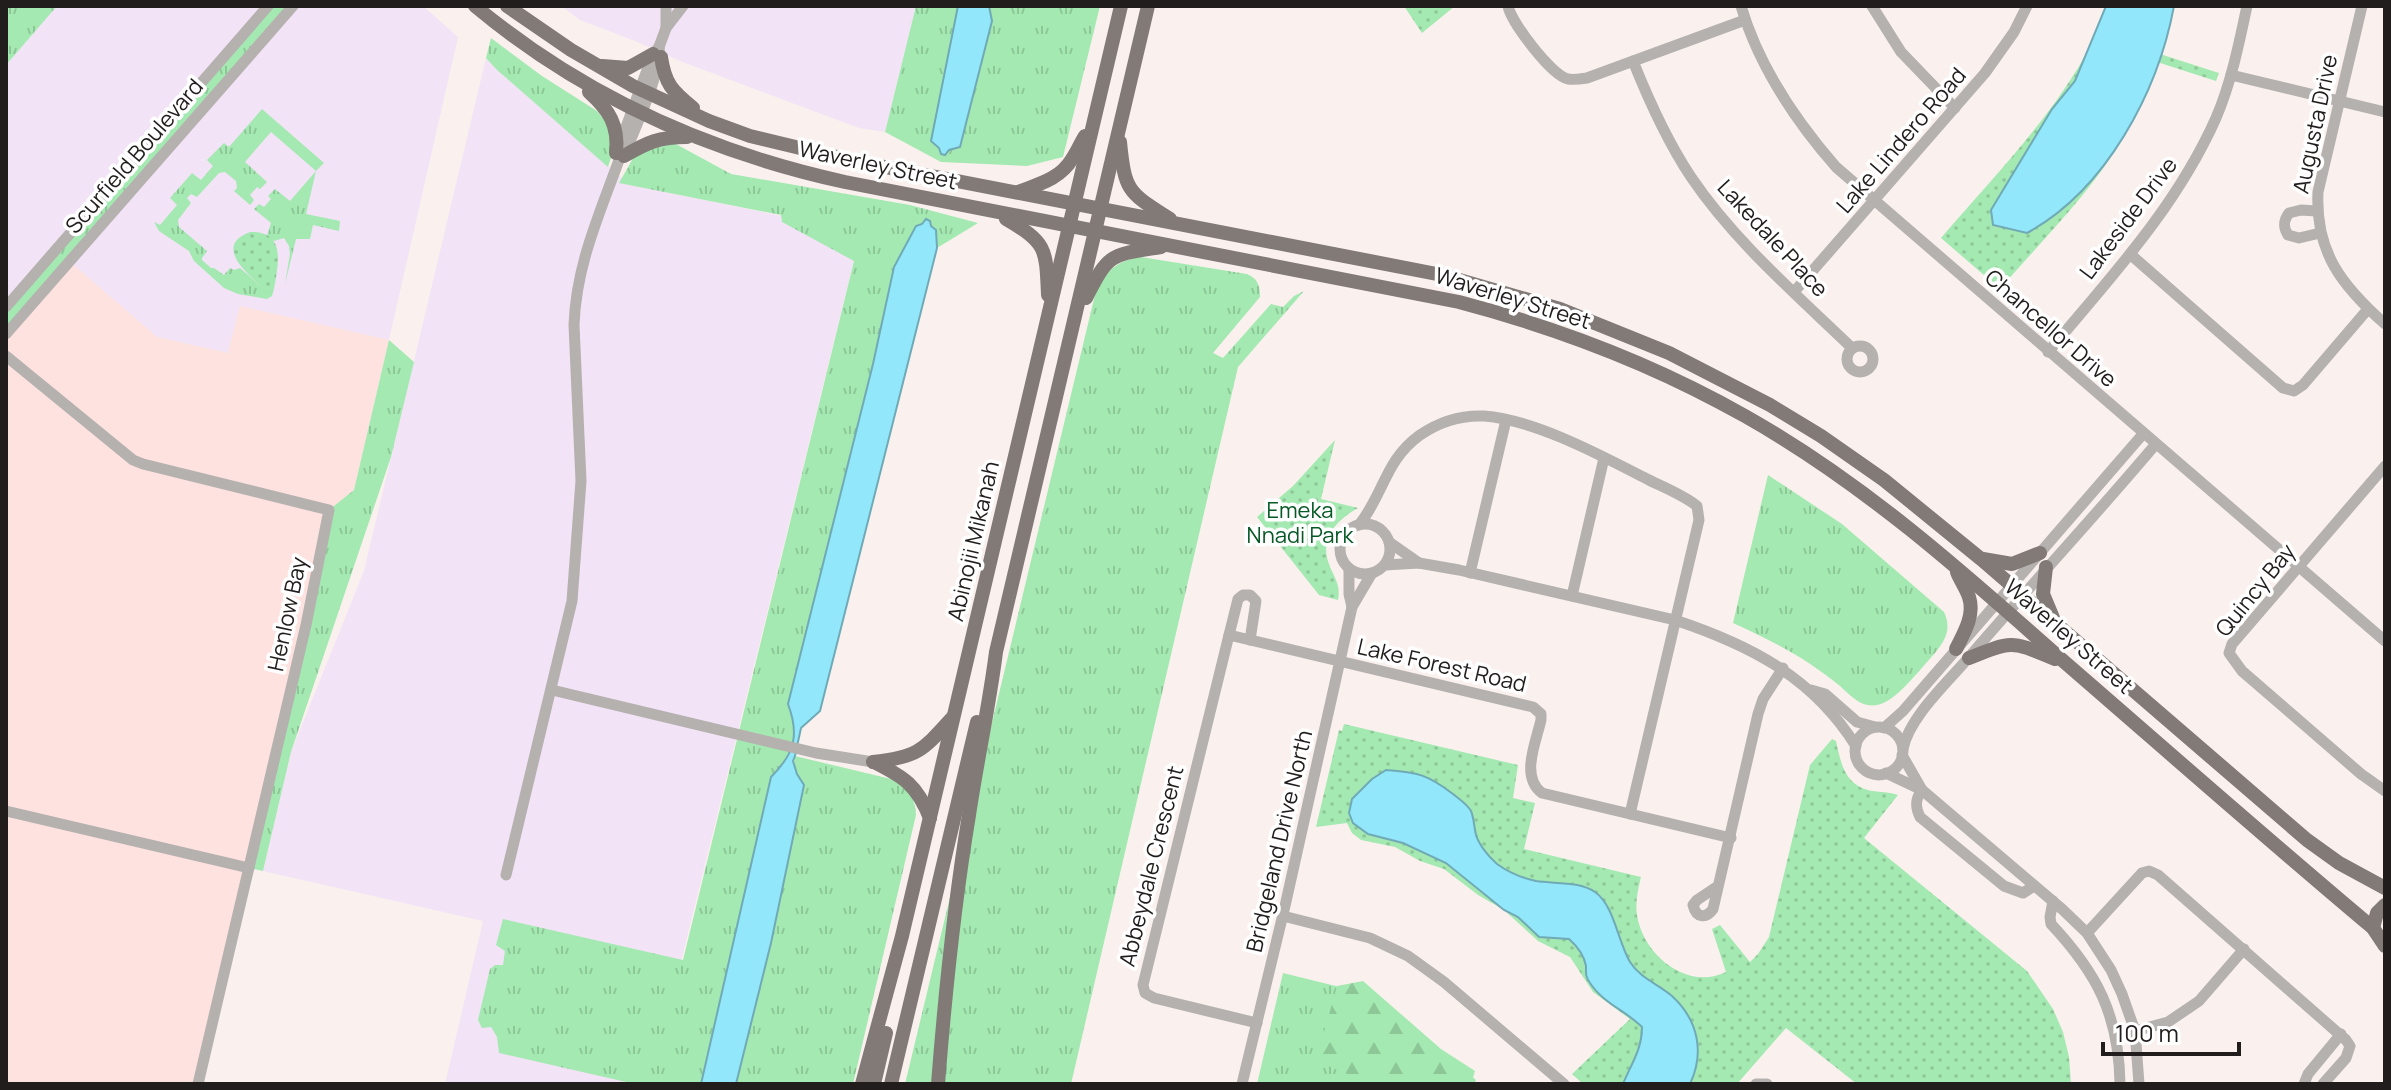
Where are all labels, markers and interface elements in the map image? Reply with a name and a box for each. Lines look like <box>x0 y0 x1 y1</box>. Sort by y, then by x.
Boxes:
street label: Augusta Drive <box>2286 52 2344 196</box>
street label: Lake Lindero Road <box>1829 61 1973 219</box>
street label: Scurfield Boulevard <box>58 72 210 240</box>
street label: Waverley Street <box>796 134 960 196</box>
street label: Lakeside Drive <box>2072 151 2184 285</box>
street label: Lakedale Place <box>1711 173 1835 303</box>
street label: Waverley Street <box>1431 260 1595 336</box>
street label: Chancellor Drive <box>1979 262 2124 394</box>
street label: Abinojii Mikanah <box>940 458 1006 624</box>
park label: Emeka Nnadi Park <box>1247 495 1354 550</box>
street label: Quincy Bay <box>2208 537 2302 643</box>
street label: Henlow Bay <box>260 554 314 674</box>
street label: Waverley Street <box>1998 572 2140 700</box>
street label: Lake Forest Road <box>1355 631 1529 699</box>
street label: Bridgeland Drive North <box>1239 727 1319 955</box>
street label: Abbeydale Crescent <box>1112 762 1190 969</box>
scale bar <box>2103 1006 2239 1056</box>
text: 100 m <box>2115 1016 2179 1049</box>

